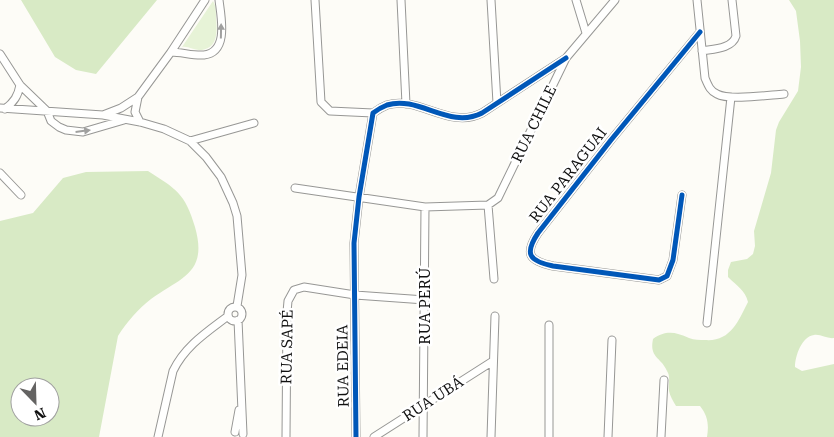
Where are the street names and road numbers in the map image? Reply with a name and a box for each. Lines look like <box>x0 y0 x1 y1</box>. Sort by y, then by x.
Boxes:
street label: RUA CHILE <box>508 82 560 166</box>
street label: RUA PARAGUAI <box>525 124 611 226</box>
street label: RUA PERÚ <box>415 267 434 345</box>
street label: RUA SAPÉ <box>277 309 297 385</box>
street label: RUA EDEIA <box>333 324 353 408</box>
street label: RUA UBÁ <box>399 373 467 425</box>

